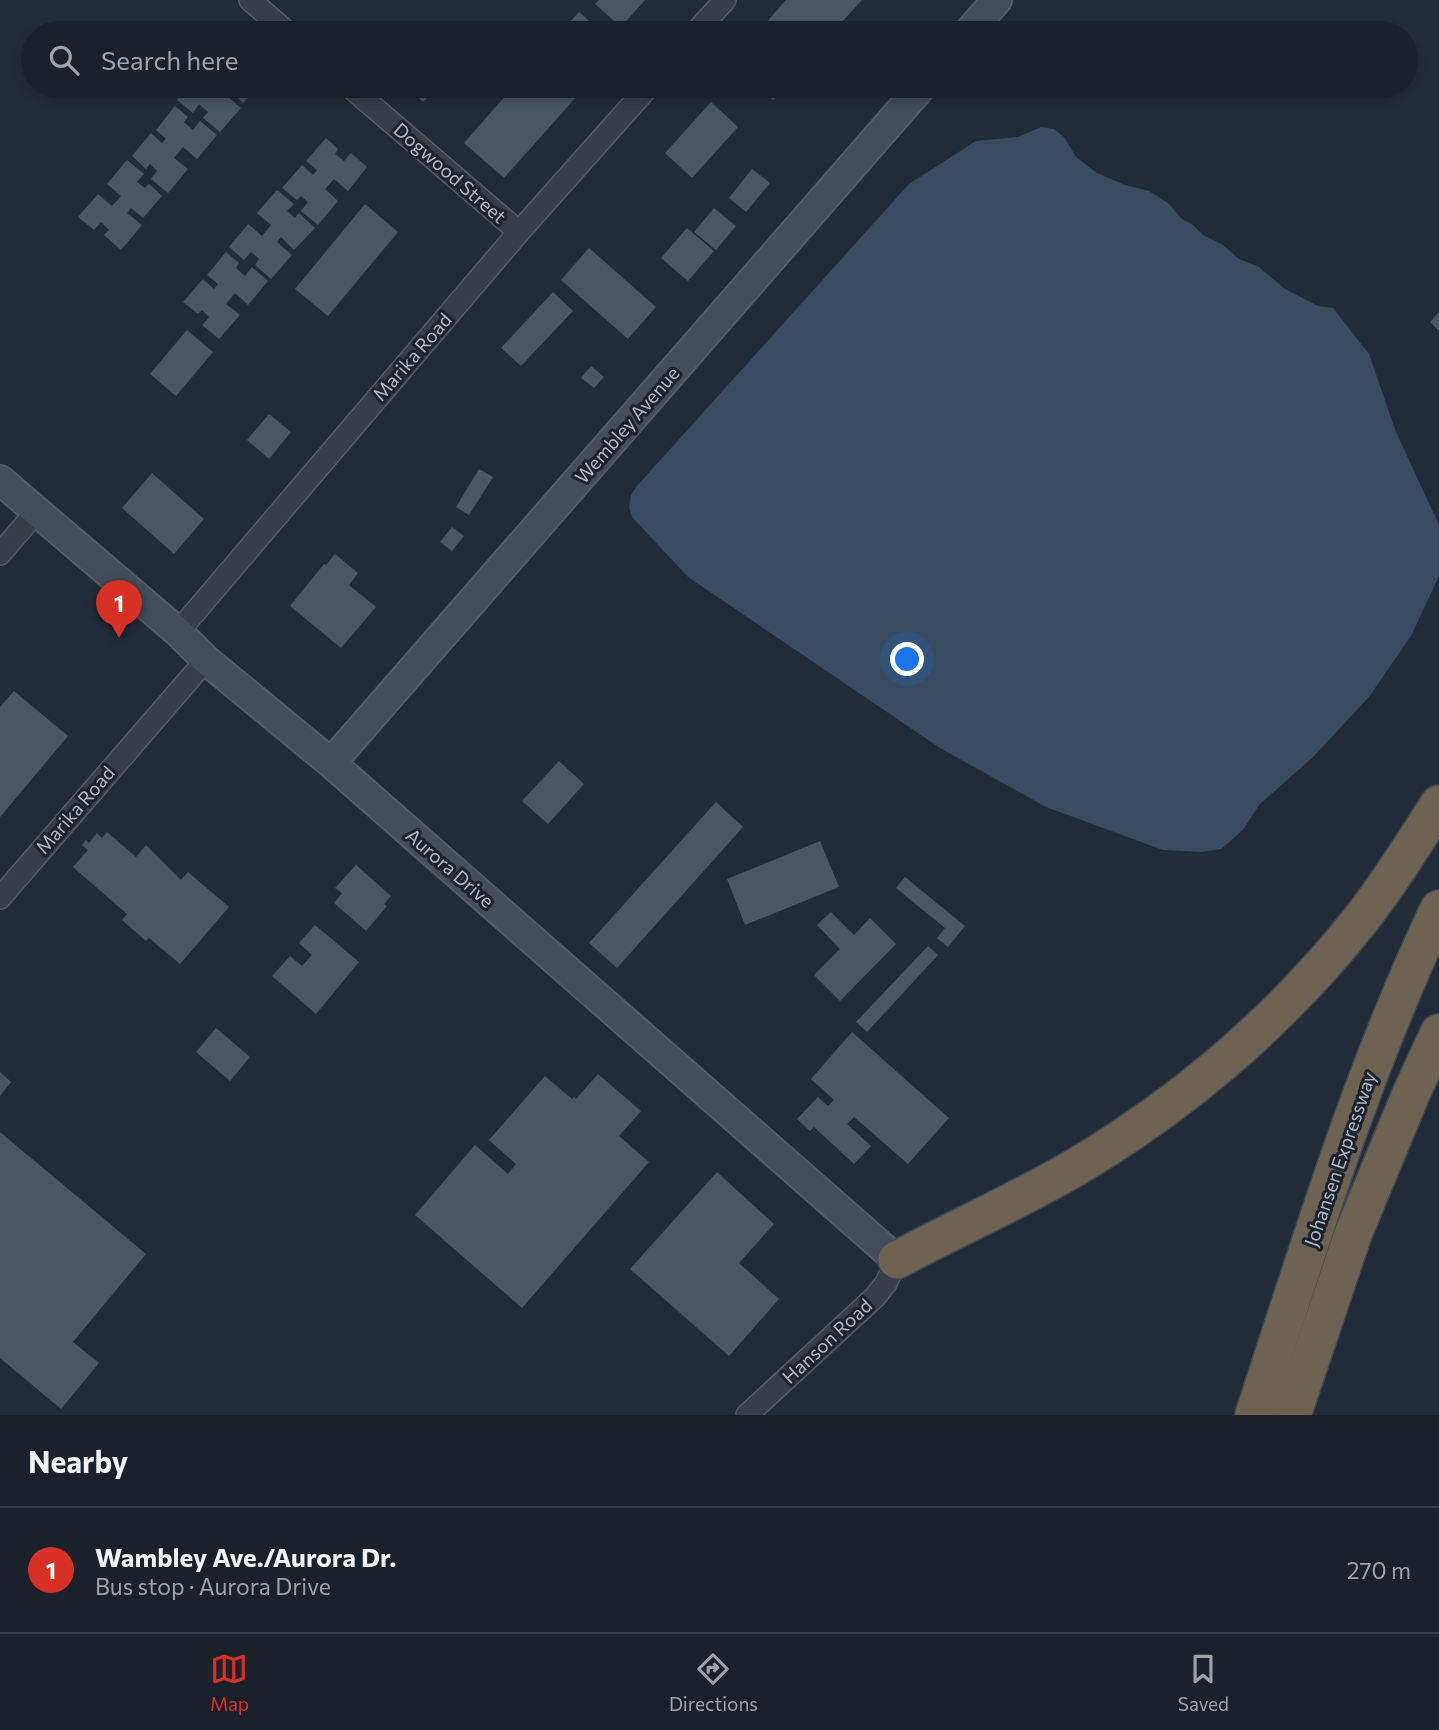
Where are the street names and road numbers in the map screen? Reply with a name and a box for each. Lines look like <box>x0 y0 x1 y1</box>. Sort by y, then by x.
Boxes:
street label: Dogwood Street <box>389 118 511 228</box>
street label: Marika Road <box>367 308 456 405</box>
street label: Wembley Avenue <box>570 362 684 488</box>
street label: Marika Road <box>30 761 119 858</box>
street label: Aurora Drive <box>402 823 499 912</box>
street label: Johansen Expressway <box>1299 1068 1380 1249</box>
street label: Hanson Road <box>777 1293 876 1388</box>

